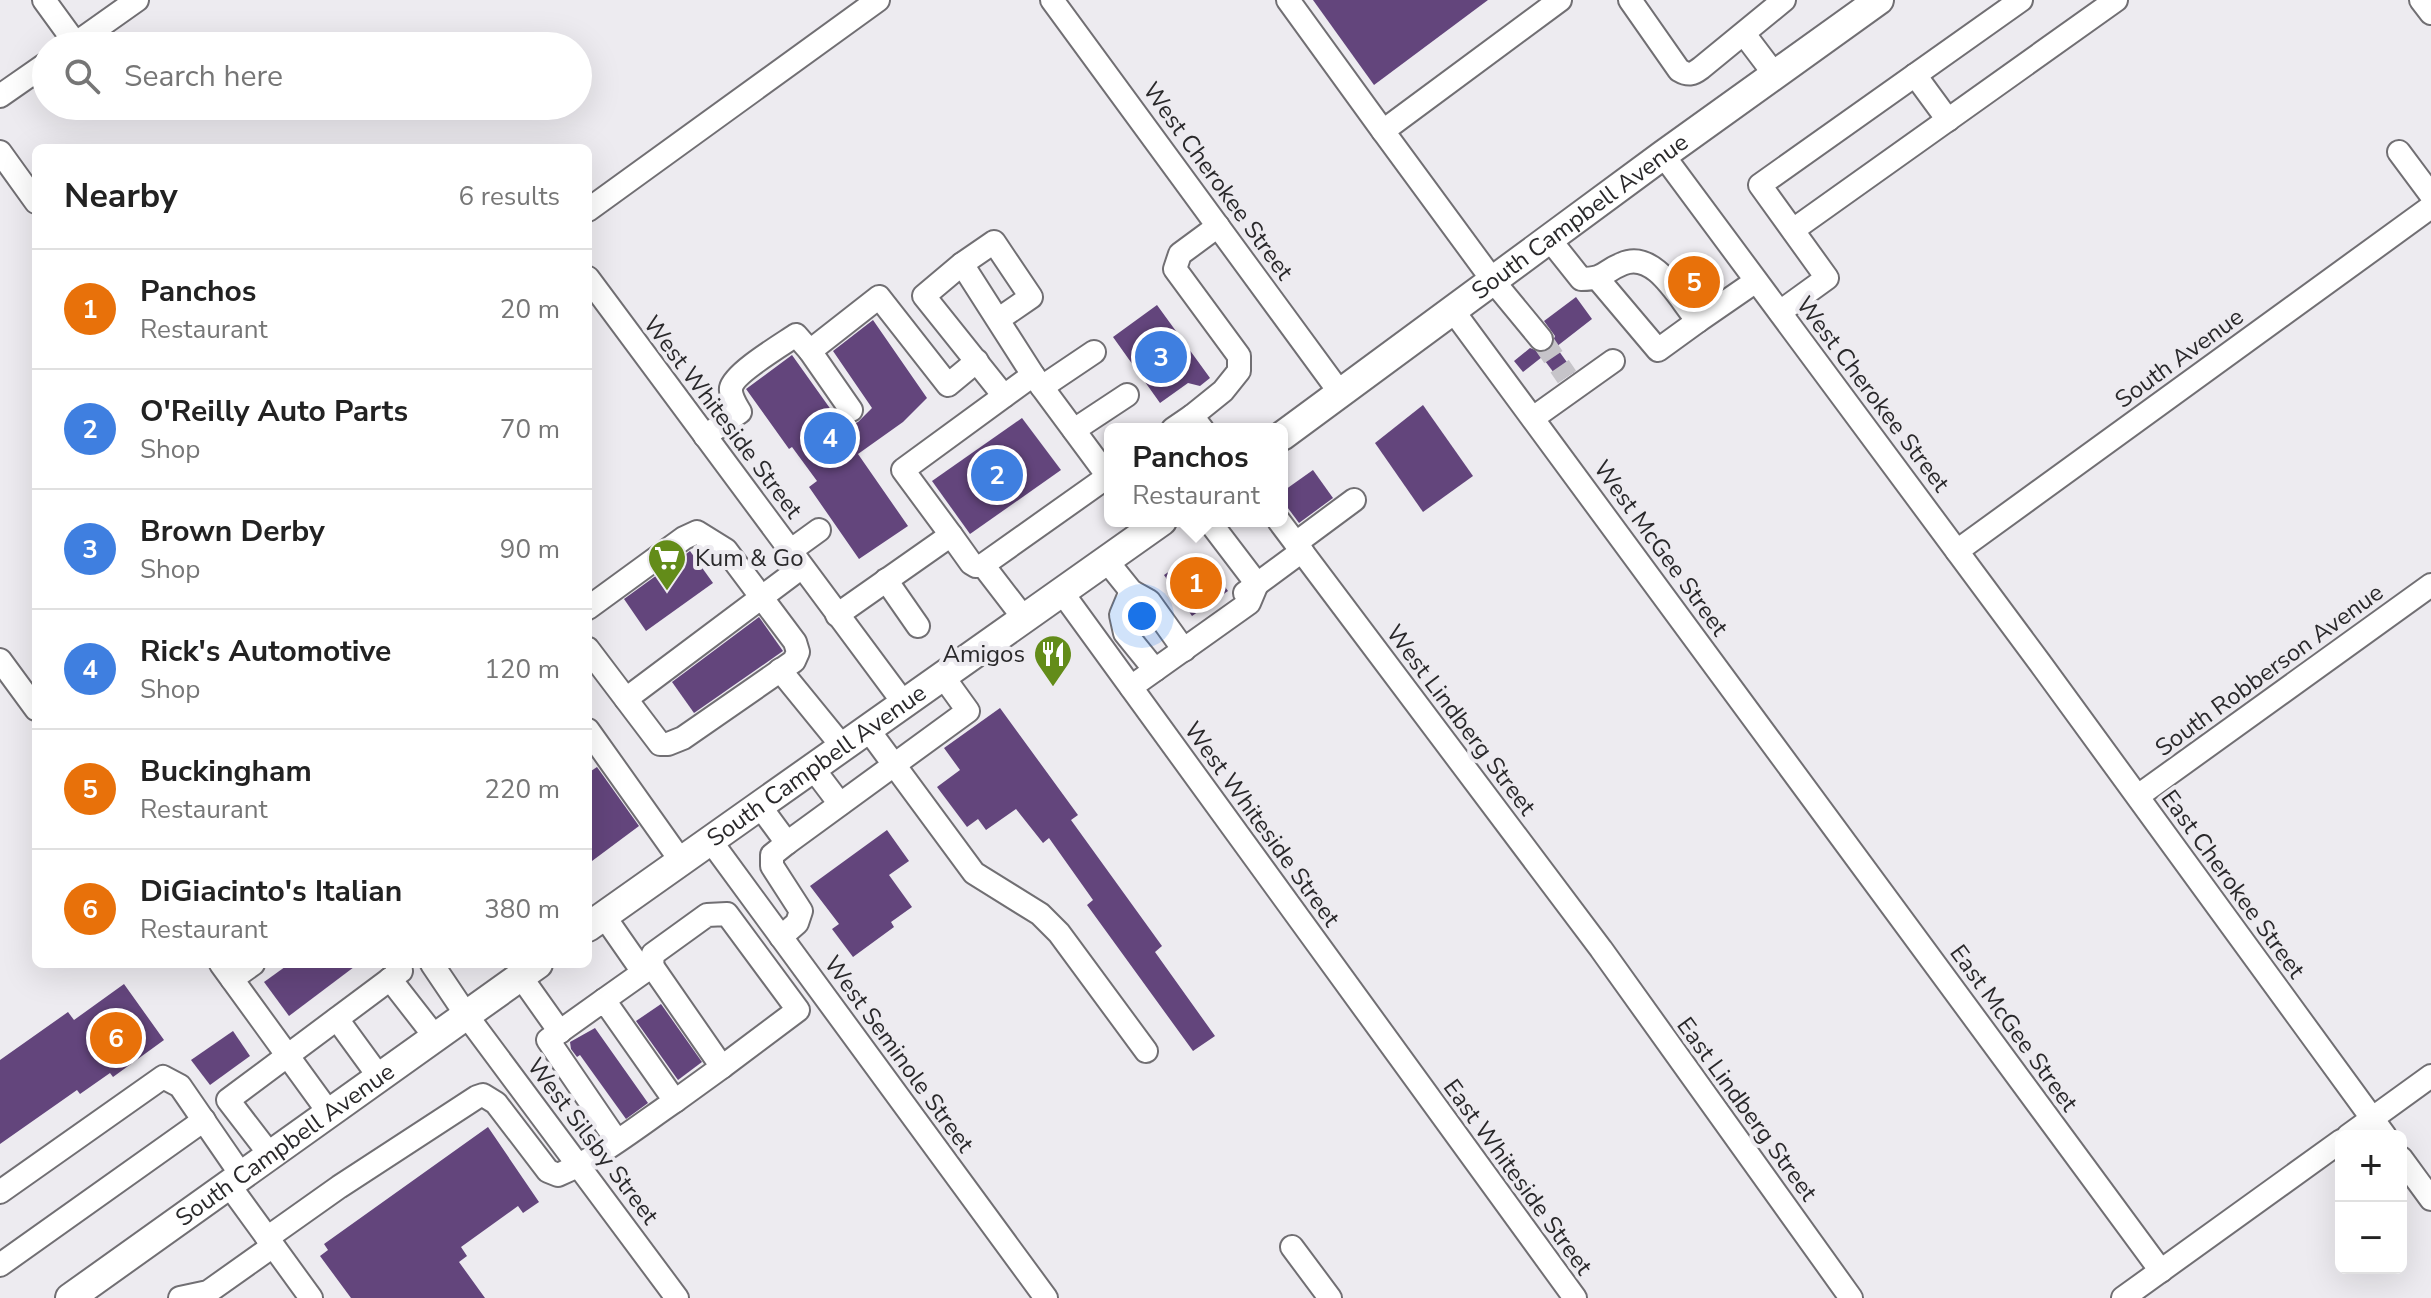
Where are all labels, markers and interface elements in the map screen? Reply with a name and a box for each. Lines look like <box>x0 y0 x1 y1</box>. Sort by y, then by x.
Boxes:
search box <box>32 32 592 120</box>
icon: search <box>60 54 104 98</box>
text: Search here <box>124 56 283 97</box>
street label: West Cherokee Street <box>1135 76 1301 287</box>
street label: South Campbell Avenue <box>1465 126 1695 307</box>
text: Nearby <box>64 173 178 219</box>
text: 6 results <box>459 179 560 214</box>
pin: 5 <box>1668 252 1720 312</box>
text: Panchos <box>140 271 256 312</box>
street label: West Cherokee Street <box>1789 290 1957 499</box>
text: 1 <box>82 292 98 327</box>
text: 20 m <box>500 292 560 327</box>
street label: South Avenue <box>2108 301 2250 415</box>
street label: West Whiteside Street <box>636 309 810 525</box>
text: Restaurant <box>140 312 268 347</box>
pin: 3 <box>1135 327 1187 387</box>
text: O'Reilly Auto Parts <box>140 391 408 432</box>
pin: 4 <box>804 408 856 468</box>
text: 2 <box>82 412 98 447</box>
text: 70 m <box>500 412 560 447</box>
popup <box>1104 423 1288 527</box>
text: Shop <box>140 432 200 467</box>
text: Panchos <box>1132 437 1249 478</box>
pin: 2 <box>971 445 1023 505</box>
street label: West McGee Street <box>1586 454 1736 643</box>
text: Restaurant <box>1132 478 1260 513</box>
text: Brown Derby <box>140 511 325 552</box>
text: 3 <box>82 532 98 567</box>
text: 90 m <box>500 532 560 567</box>
supermarket icon: Kum & Go <box>646 537 688 592</box>
place label: Kum & Go <box>695 542 804 574</box>
text: Shop <box>140 552 200 587</box>
pin: 1 <box>1170 553 1222 613</box>
street label: South Robberson Avenue <box>2149 576 2389 764</box>
your location <box>1122 596 1162 636</box>
street label: West Lindberg Street <box>1379 618 1544 822</box>
text: Rick's Automotive <box>140 631 391 672</box>
restaurant icon: Amigos <box>1032 633 1074 688</box>
place label: Amigos <box>942 638 1025 670</box>
text: 4 <box>82 652 98 687</box>
text: 120 m <box>484 652 560 687</box>
text: Shop <box>140 672 200 707</box>
street label: South Campbell Avenue <box>701 677 933 854</box>
street label: West Whiteside Street <box>1177 715 1348 933</box>
text: Buckingham <box>140 751 312 792</box>
text: 5 <box>82 772 98 807</box>
text: 220 m <box>484 772 560 807</box>
street label: East Cherokee Street <box>2154 783 2313 985</box>
text: Restaurant <box>140 792 268 827</box>
text: DiGiacinto's Italian <box>140 871 402 912</box>
text: 6 <box>82 892 98 927</box>
text: 380 m <box>484 892 560 927</box>
text: Restaurant <box>140 912 268 947</box>
street label: East McGee Street <box>1943 938 2086 1118</box>
street label: West Seminole Street <box>817 949 982 1159</box>
pin: 6 <box>90 1008 142 1068</box>
street label: East Lindberg Street <box>1670 1011 1825 1208</box>
street label: West Silsby Street <box>520 1051 666 1231</box>
street label: South Campbell Avenue <box>169 1056 401 1234</box>
street label: East Whiteside Street <box>1436 1073 1600 1282</box>
map controls <box>2335 1130 2407 1274</box>
button: + <box>2335 1130 2407 1202</box>
button: − <box>2335 1202 2407 1274</box>

